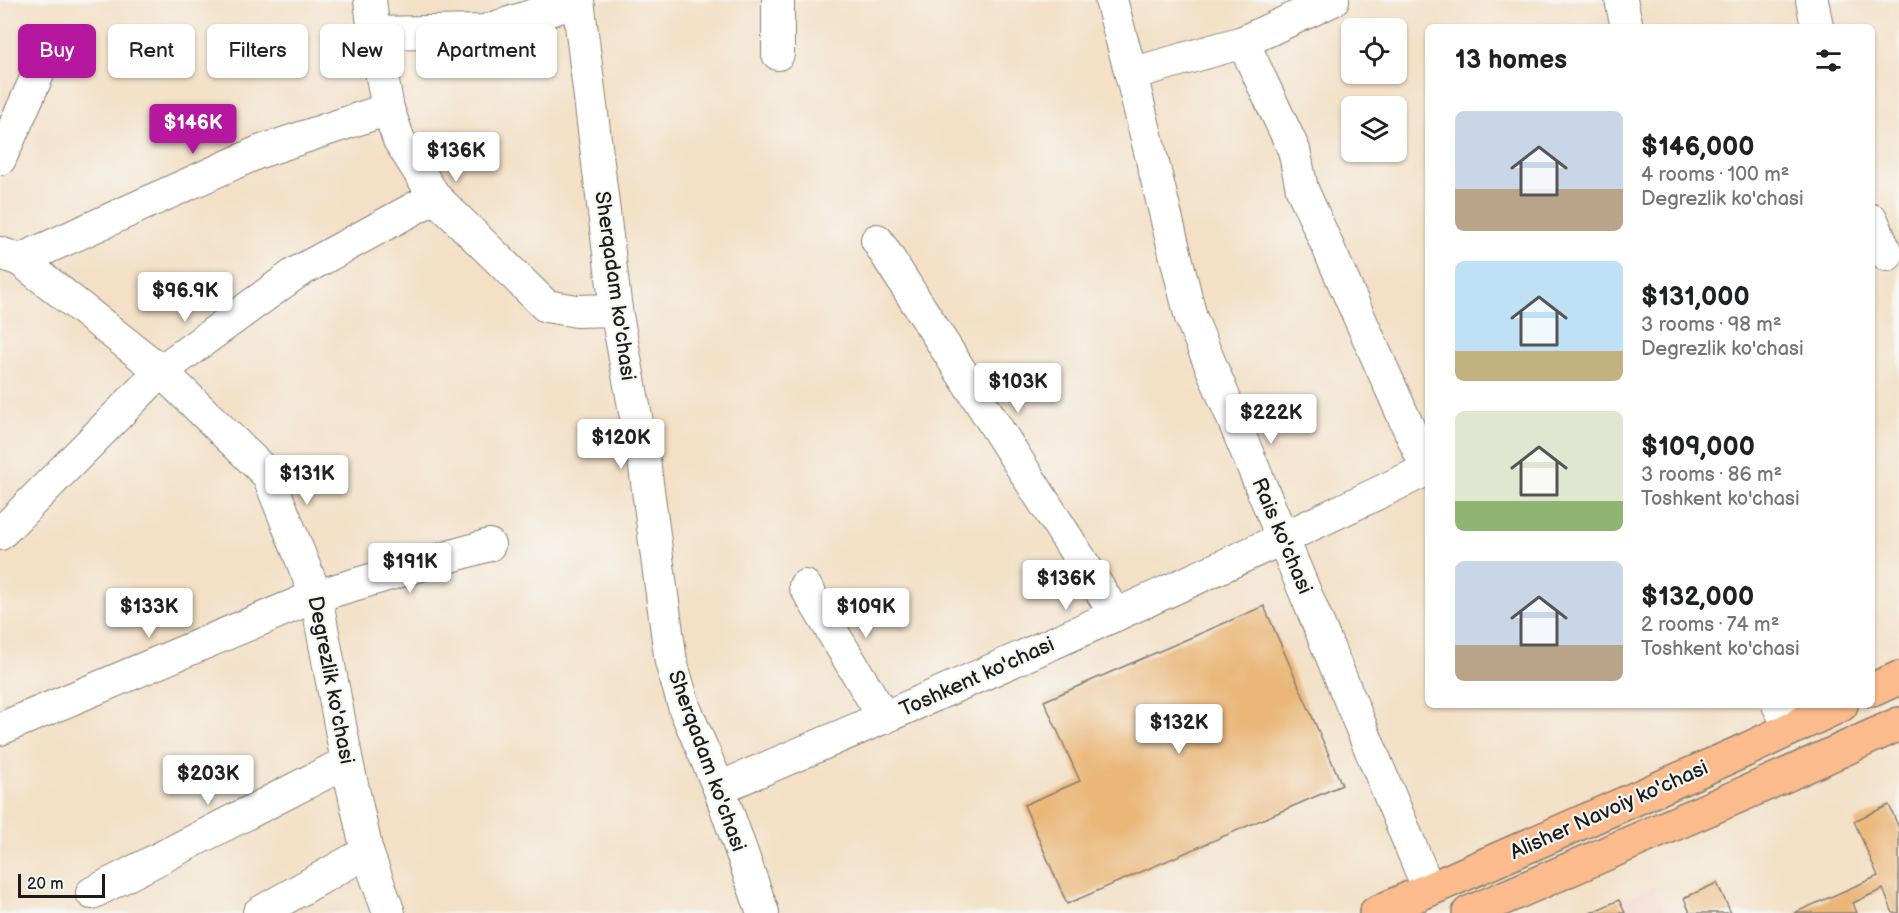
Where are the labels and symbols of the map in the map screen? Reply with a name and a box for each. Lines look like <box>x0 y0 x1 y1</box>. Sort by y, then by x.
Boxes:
pin: $146K <box>151 104 235 155</box>
pin: $136K <box>414 132 498 183</box>
street label: Sherqadam ko'chasi <box>589 190 641 382</box>
pin: $96.9K <box>136 272 234 323</box>
pin: $103K <box>976 363 1060 414</box>
pin: $222K <box>1229 394 1313 445</box>
pin: $120K <box>579 419 663 470</box>
pin: $131K <box>265 455 349 506</box>
street label: Rais ko'chasi <box>1246 474 1318 598</box>
pin: $191K <box>368 543 452 594</box>
pin: $136K <box>1024 560 1108 611</box>
pin: $133K <box>107 588 191 639</box>
pin: $109K <box>824 588 908 639</box>
street label: Degrezlik ko'chasi <box>302 594 360 766</box>
street label: Toshkent ko'chasi <box>896 632 1058 722</box>
street label: Sherqadam ko'chasi <box>663 667 751 855</box>
pin: $132K <box>1137 704 1221 755</box>
pin: $203K <box>166 755 250 806</box>
street label: Alisher Navoiy ko'chasi <box>1506 755 1712 865</box>
scale bar <box>18 871 105 898</box>

